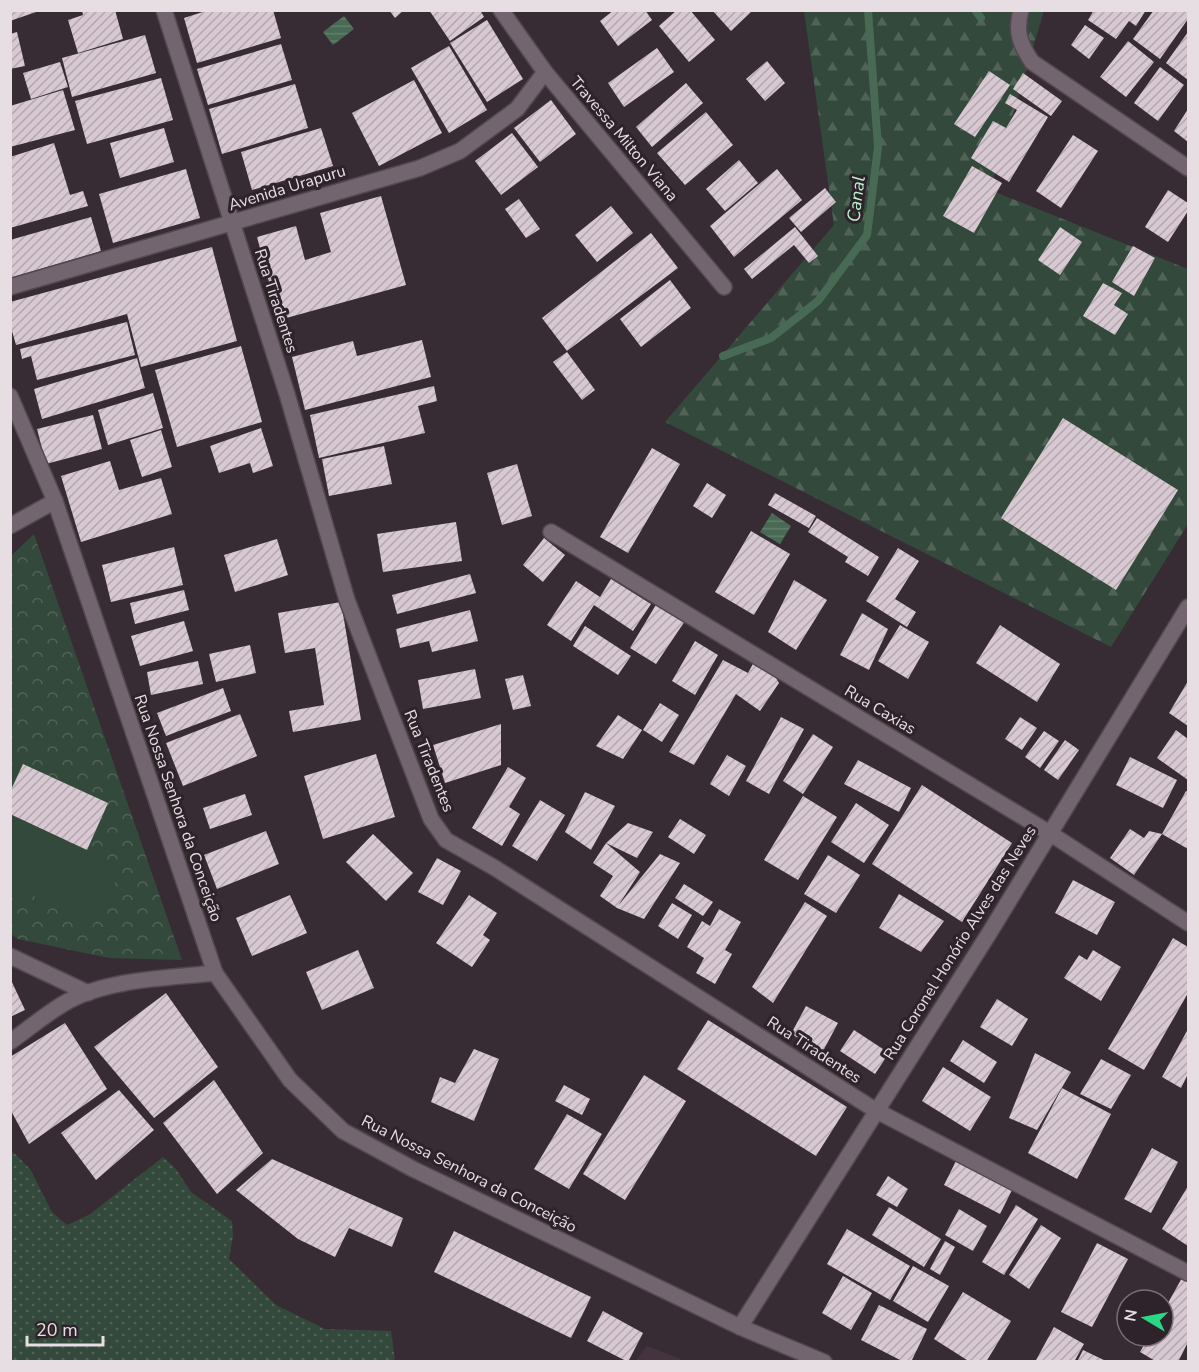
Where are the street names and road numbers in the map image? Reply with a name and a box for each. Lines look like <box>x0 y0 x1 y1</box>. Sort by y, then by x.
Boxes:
street label: Travessa Milton Viana <box>565 72 683 206</box>
street label: Avenida Urapuru <box>226 160 348 216</box>
street label: Rua Tiradentes <box>249 246 303 356</box>
street label: Rua Caxias <box>840 680 920 740</box>
street label: Rua Nossa Senhora da Conceição <box>129 691 227 925</box>
street label: Rua Tiradentes <box>398 707 460 815</box>
street label: Rua Coronel Honório Alves das Neves <box>878 822 1042 1064</box>
street label: Rua Tiradentes <box>763 1011 865 1089</box>
street label: Rua Nossa Senhora da Conceição <box>358 1110 581 1238</box>

